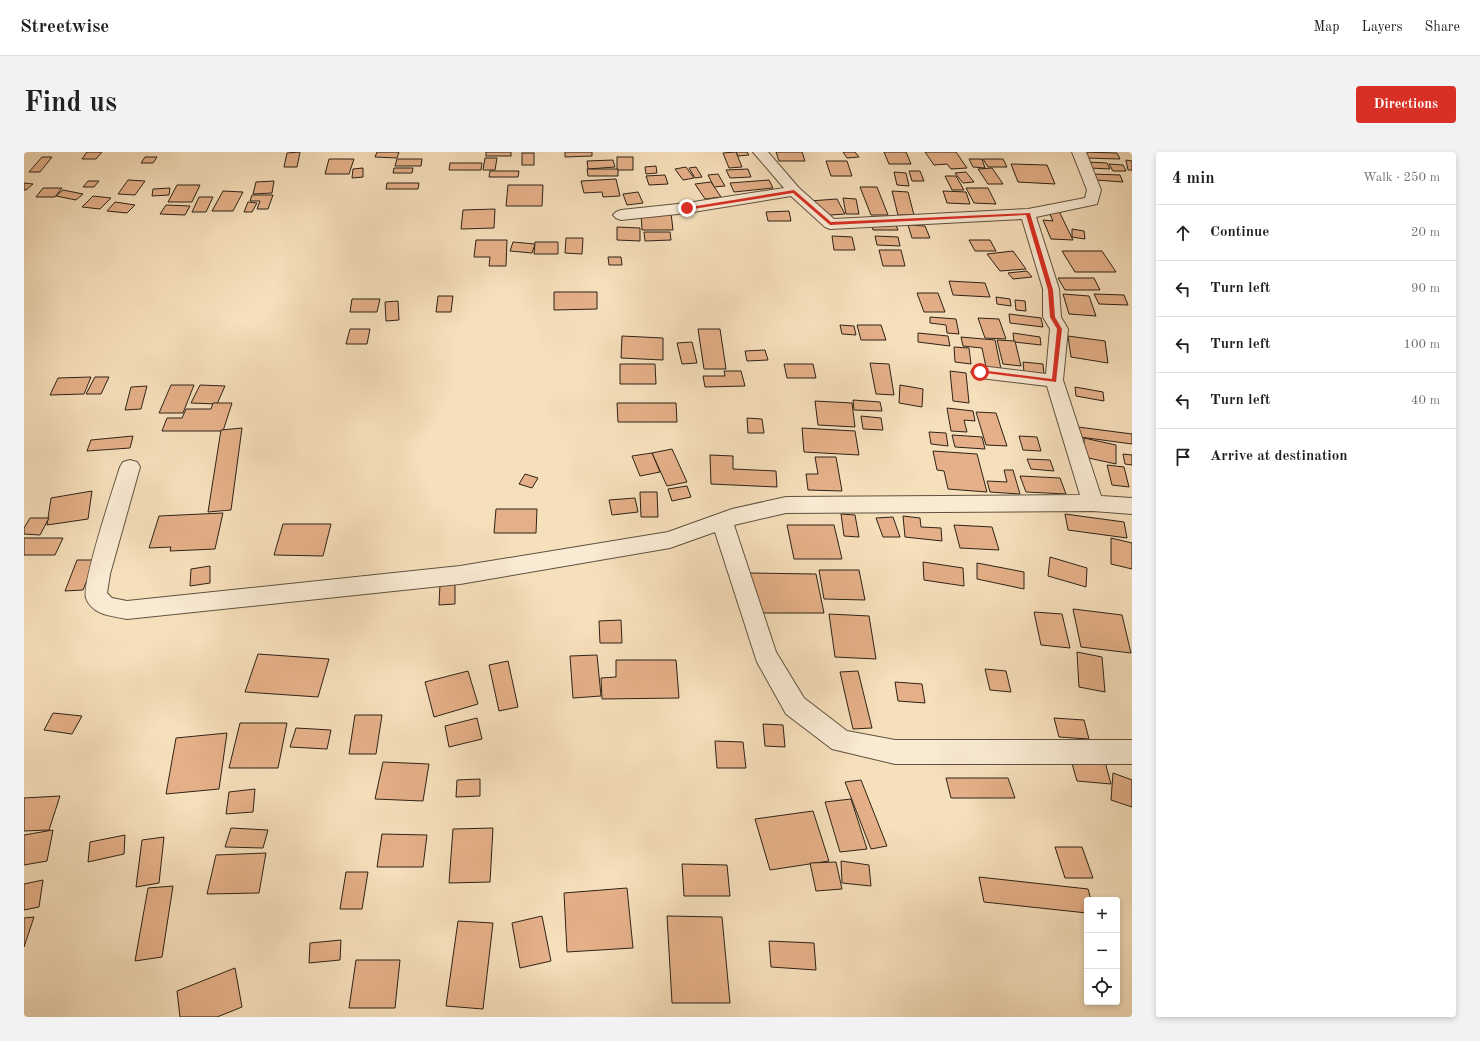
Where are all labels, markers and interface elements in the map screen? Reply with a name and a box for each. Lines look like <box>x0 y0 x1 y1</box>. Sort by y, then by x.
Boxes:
text: Streetwise <box>20 18 109 37</box>
text: Map <box>1314 20 1340 34</box>
text: Layers <box>1362 20 1403 34</box>
text: Share <box>1425 20 1460 34</box>
button: Directions <box>1356 86 1456 123</box>
text: Find us <box>24 90 117 118</box>
text: 4 min <box>1172 170 1215 187</box>
text: Walk · 250 m <box>1363 171 1440 184</box>
route end <box>678 199 696 217</box>
icon: ahead <box>1172 222 1194 244</box>
text: Continue <box>1210 225 1269 240</box>
text: 20 m <box>1411 226 1440 239</box>
icon: left <box>1172 278 1194 300</box>
text: Turn left <box>1210 281 1270 296</box>
text: 90 m <box>1411 282 1440 295</box>
icon: left <box>1172 334 1194 356</box>
text: Turn left <box>1210 337 1270 352</box>
text: 100 m <box>1403 338 1440 351</box>
route start <box>971 363 989 381</box>
icon: left <box>1172 390 1194 412</box>
text: Turn left <box>1210 393 1270 408</box>
text: 40 m <box>1411 394 1440 407</box>
icon: arrive <box>1172 446 1194 468</box>
text: Arrive at destination <box>1210 449 1348 464</box>
map controls <box>1084 897 1120 1005</box>
button: + <box>1084 897 1120 933</box>
button: − <box>1084 933 1120 969</box>
button: locate <box>1084 969 1120 1005</box>

